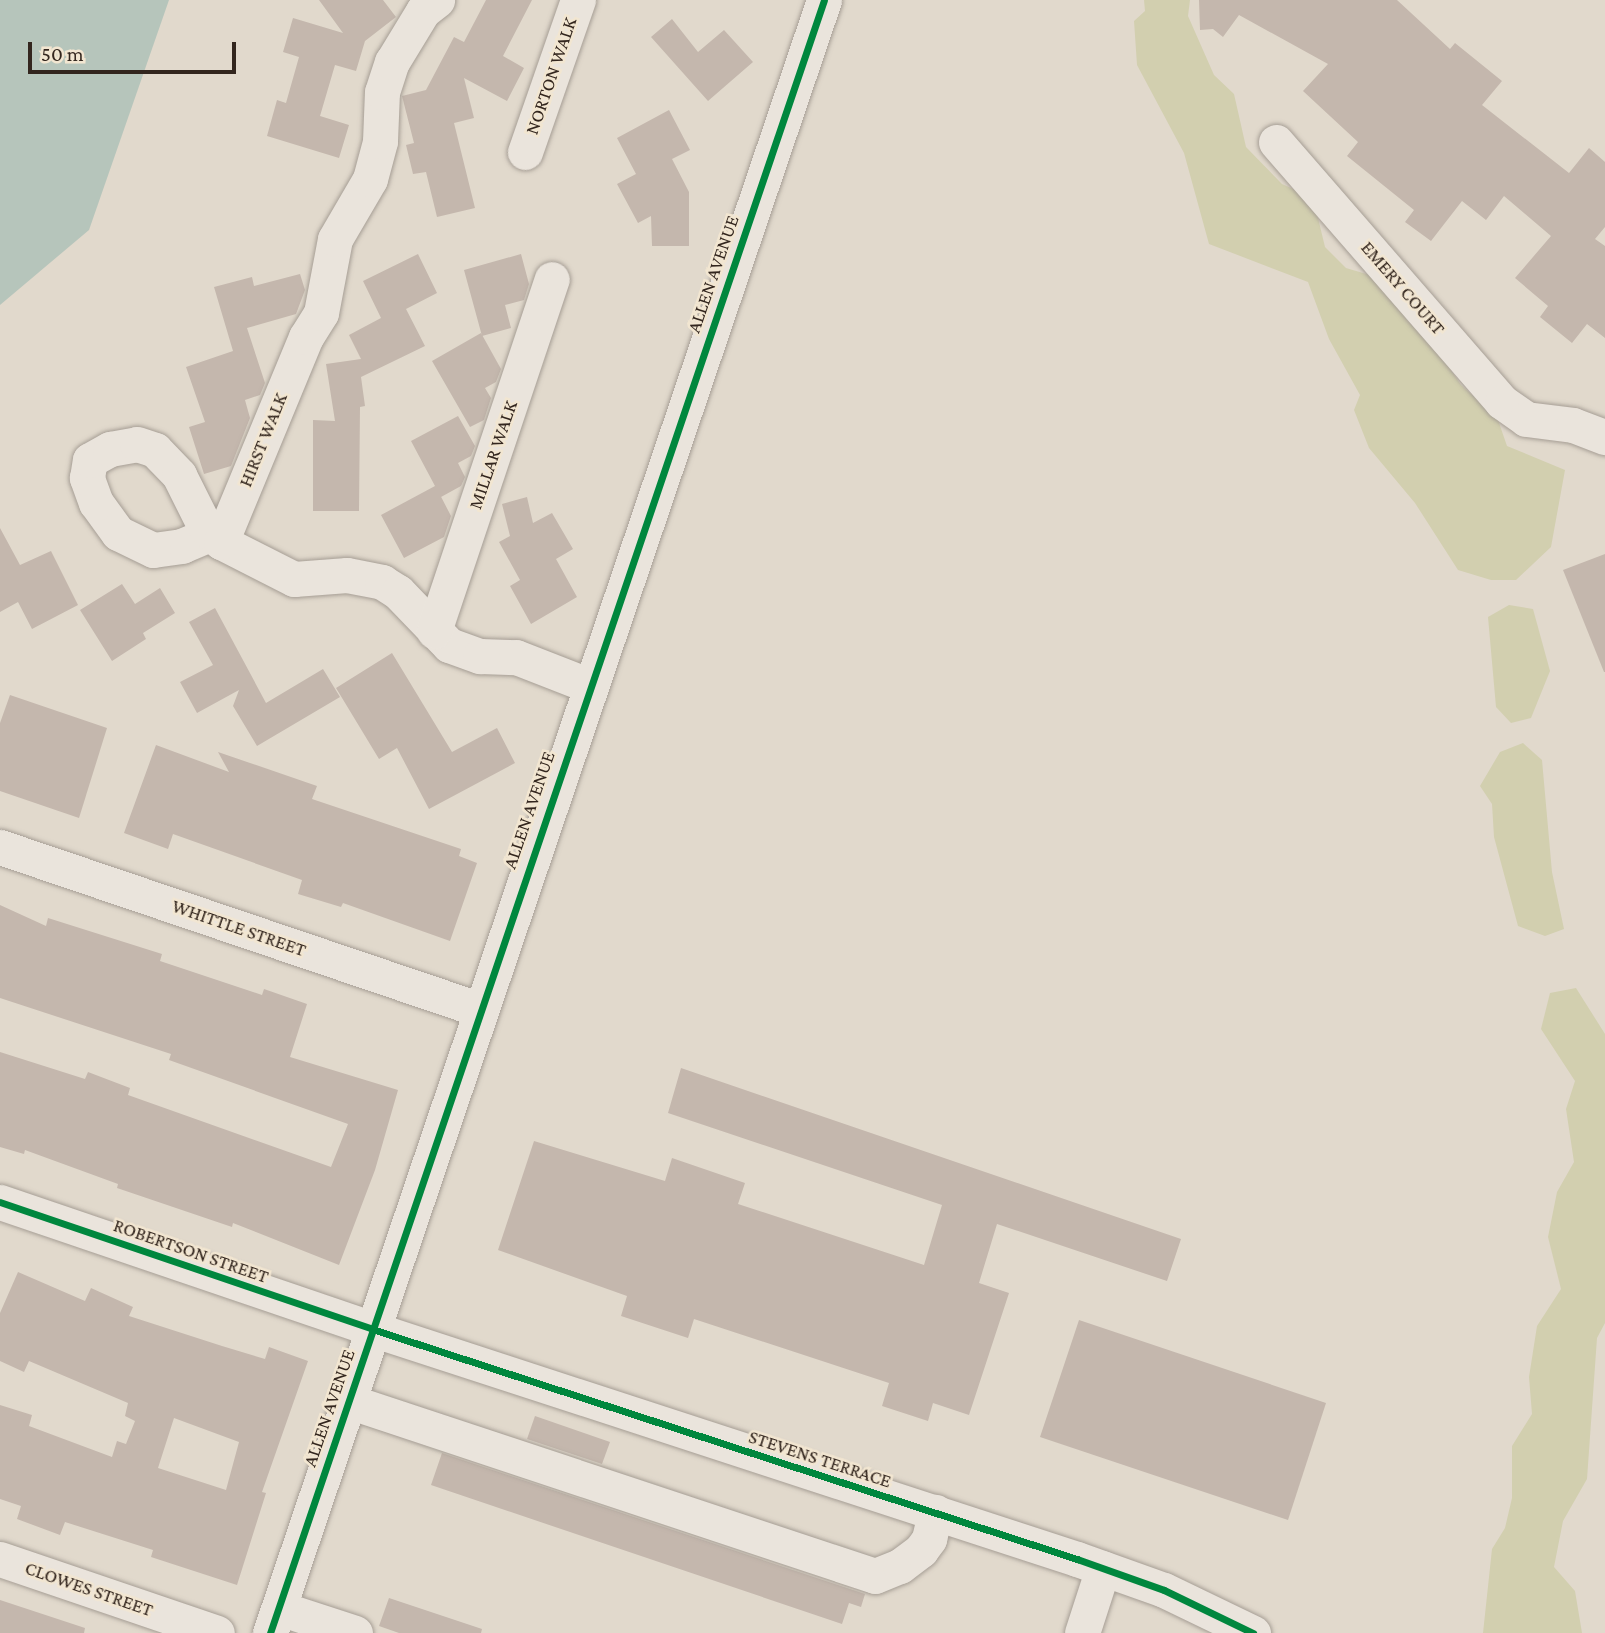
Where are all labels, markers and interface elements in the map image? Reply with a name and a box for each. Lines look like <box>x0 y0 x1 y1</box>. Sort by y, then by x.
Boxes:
street label: NORTON WALK <box>520 15 582 137</box>
scale bar <box>32 28 240 72</box>
text: 50 m <box>41 42 84 66</box>
street label: ALLEN AVENUE <box>682 212 744 336</box>
street label: EMERY COURT <box>1356 237 1450 339</box>
street label: HIRST WALK <box>234 390 292 490</box>
street label: MILLAR WALK <box>464 398 522 512</box>
street label: ALLEN AVENUE <box>498 748 560 872</box>
street label: WHITTLE STREET <box>169 894 309 962</box>
street label: ROBERTSON STREET <box>110 1214 272 1288</box>
street label: ALLEN AVENUE <box>298 1346 360 1470</box>
street label: STEVENS TERRACE <box>746 1425 894 1493</box>
street label: CLOWES STREET <box>22 1556 156 1622</box>

